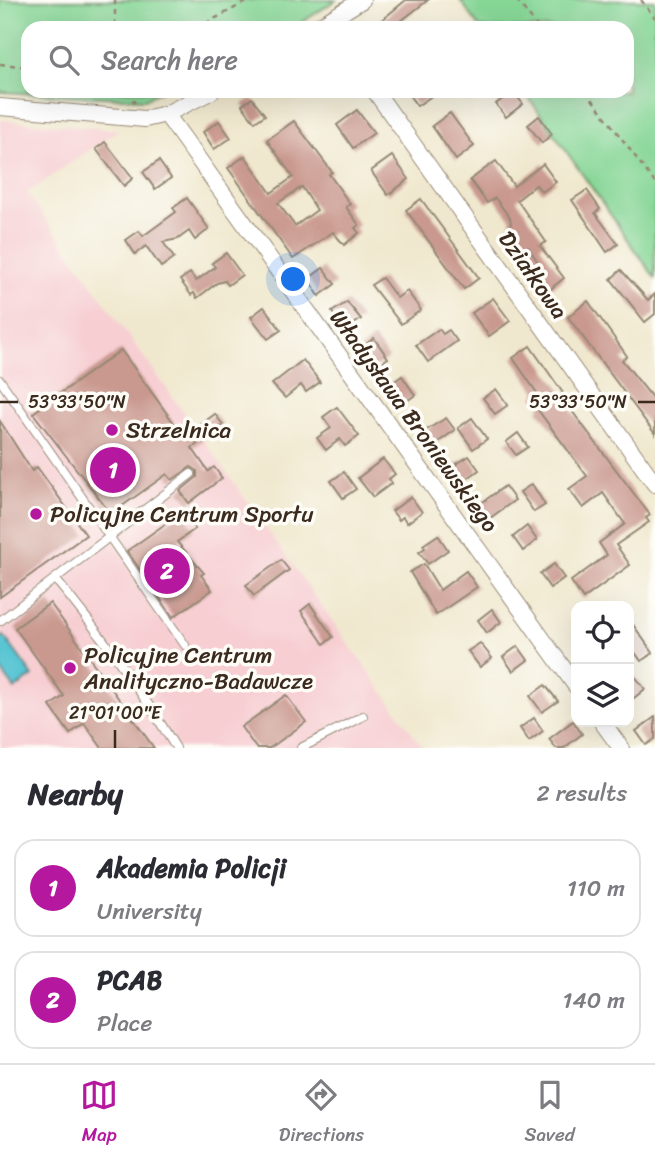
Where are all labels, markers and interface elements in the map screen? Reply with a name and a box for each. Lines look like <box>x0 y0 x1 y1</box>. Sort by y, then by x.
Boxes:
search box <box>21 21 634 98</box>
text: Search here <box>101 37 238 83</box>
icon: search <box>45 41 83 79</box>
street label: Działkowa <box>487 222 579 328</box>
your location <box>276 262 310 296</box>
street label: Władysława Broniewskiego <box>319 300 509 542</box>
text: 53°33'50"N <box>28 386 126 418</box>
text: 53°33'50"N <box>529 386 627 418</box>
place label: Strzelnica <box>126 410 231 451</box>
marker: Strzelnica <box>104 422 120 438</box>
pin: 1 <box>90 444 136 496</box>
place label: Policyjne Centrum Sportu <box>50 494 314 535</box>
marker: Policyjne Centrum Sportu <box>28 506 44 522</box>
pin: 2 <box>144 545 190 597</box>
map controls <box>571 601 634 727</box>
button: locate <box>571 601 634 664</box>
place label: Policyjne Centrum Analityczno-Badawcze <box>83 635 313 702</box>
marker: Policyjne Centrum Analityczno-Badawcze <box>62 660 78 676</box>
button: layers <box>571 664 634 727</box>
text: 21°01'00"E <box>69 697 162 729</box>
text: Nearby <box>28 767 123 821</box>
text: 2 results <box>536 773 627 814</box>
text: Akademia Policji <box>97 845 286 891</box>
text: 1 <box>48 868 58 909</box>
text: 110 m <box>567 868 625 909</box>
text: University <box>97 891 202 932</box>
text: PCAB <box>97 957 163 1003</box>
text: 2 <box>46 980 60 1021</box>
text: 140 m <box>563 980 625 1021</box>
text: Place <box>97 1003 152 1044</box>
tab: Map <box>80 1076 118 1151</box>
tab: Directions <box>279 1076 364 1151</box>
tab: Saved <box>525 1076 575 1151</box>

